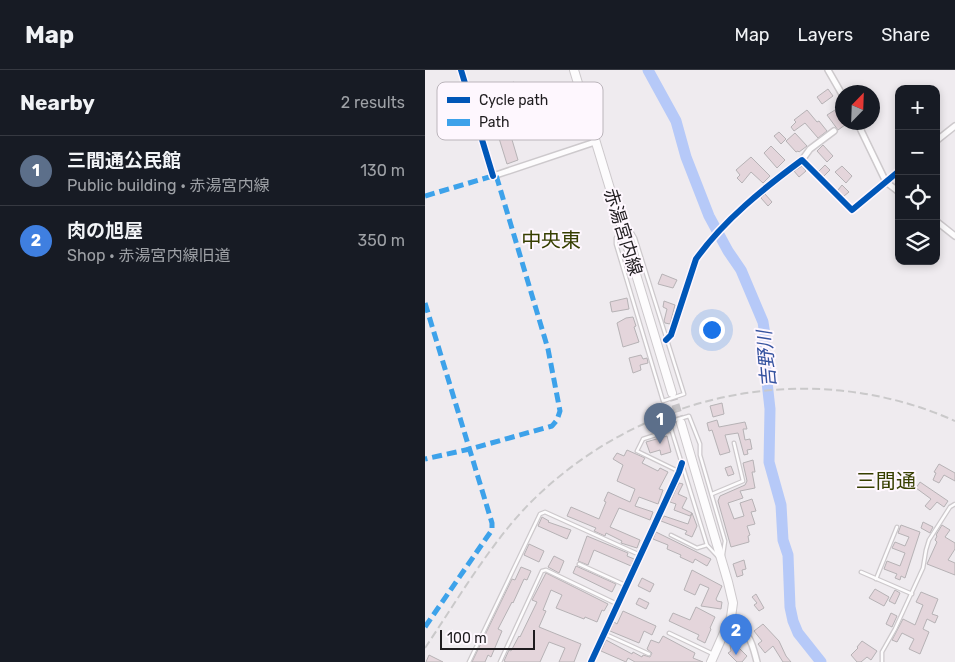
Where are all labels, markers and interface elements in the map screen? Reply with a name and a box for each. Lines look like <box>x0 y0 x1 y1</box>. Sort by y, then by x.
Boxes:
text: Map <box>25 21 74 49</box>
text: Map <box>735 24 770 46</box>
text: Layers <box>798 24 853 46</box>
text: Share <box>881 24 930 46</box>
legend <box>437 82 603 140</box>
north arrow <box>835 85 880 130</box>
map controls <box>895 85 940 265</box>
button: + <box>895 85 940 130</box>
text: Nearby <box>20 90 95 115</box>
text: Cycle path <box>479 92 548 109</box>
text: 2 results <box>341 93 405 112</box>
text: Path <box>479 114 510 131</box>
button: − <box>895 130 940 175</box>
text: 三間通公民館 <box>67 149 181 172</box>
text: 1 <box>32 161 40 180</box>
text: 130 m <box>360 161 405 180</box>
button: locate <box>895 175 940 220</box>
text: Public building · 赤湯宮内線 <box>67 176 270 195</box>
street label: 赤湯宮内線 <box>599 186 647 278</box>
text: 肉の旭屋 <box>67 219 143 242</box>
button: layers <box>895 220 940 265</box>
district label: 中央東 <box>521 228 581 252</box>
text: 2 <box>31 231 41 250</box>
text: 350 m <box>358 231 405 250</box>
text: Shop · 赤湯宮内線旧道 <box>67 246 231 265</box>
your location <box>699 317 725 343</box>
water label: 吉野川 <box>752 328 780 388</box>
pin: 1 <box>644 403 676 444</box>
district label: 三間通 <box>856 469 916 493</box>
pin: 2 <box>720 614 752 655</box>
scale bar <box>440 627 535 650</box>
text: 100 m <box>447 630 487 647</box>

